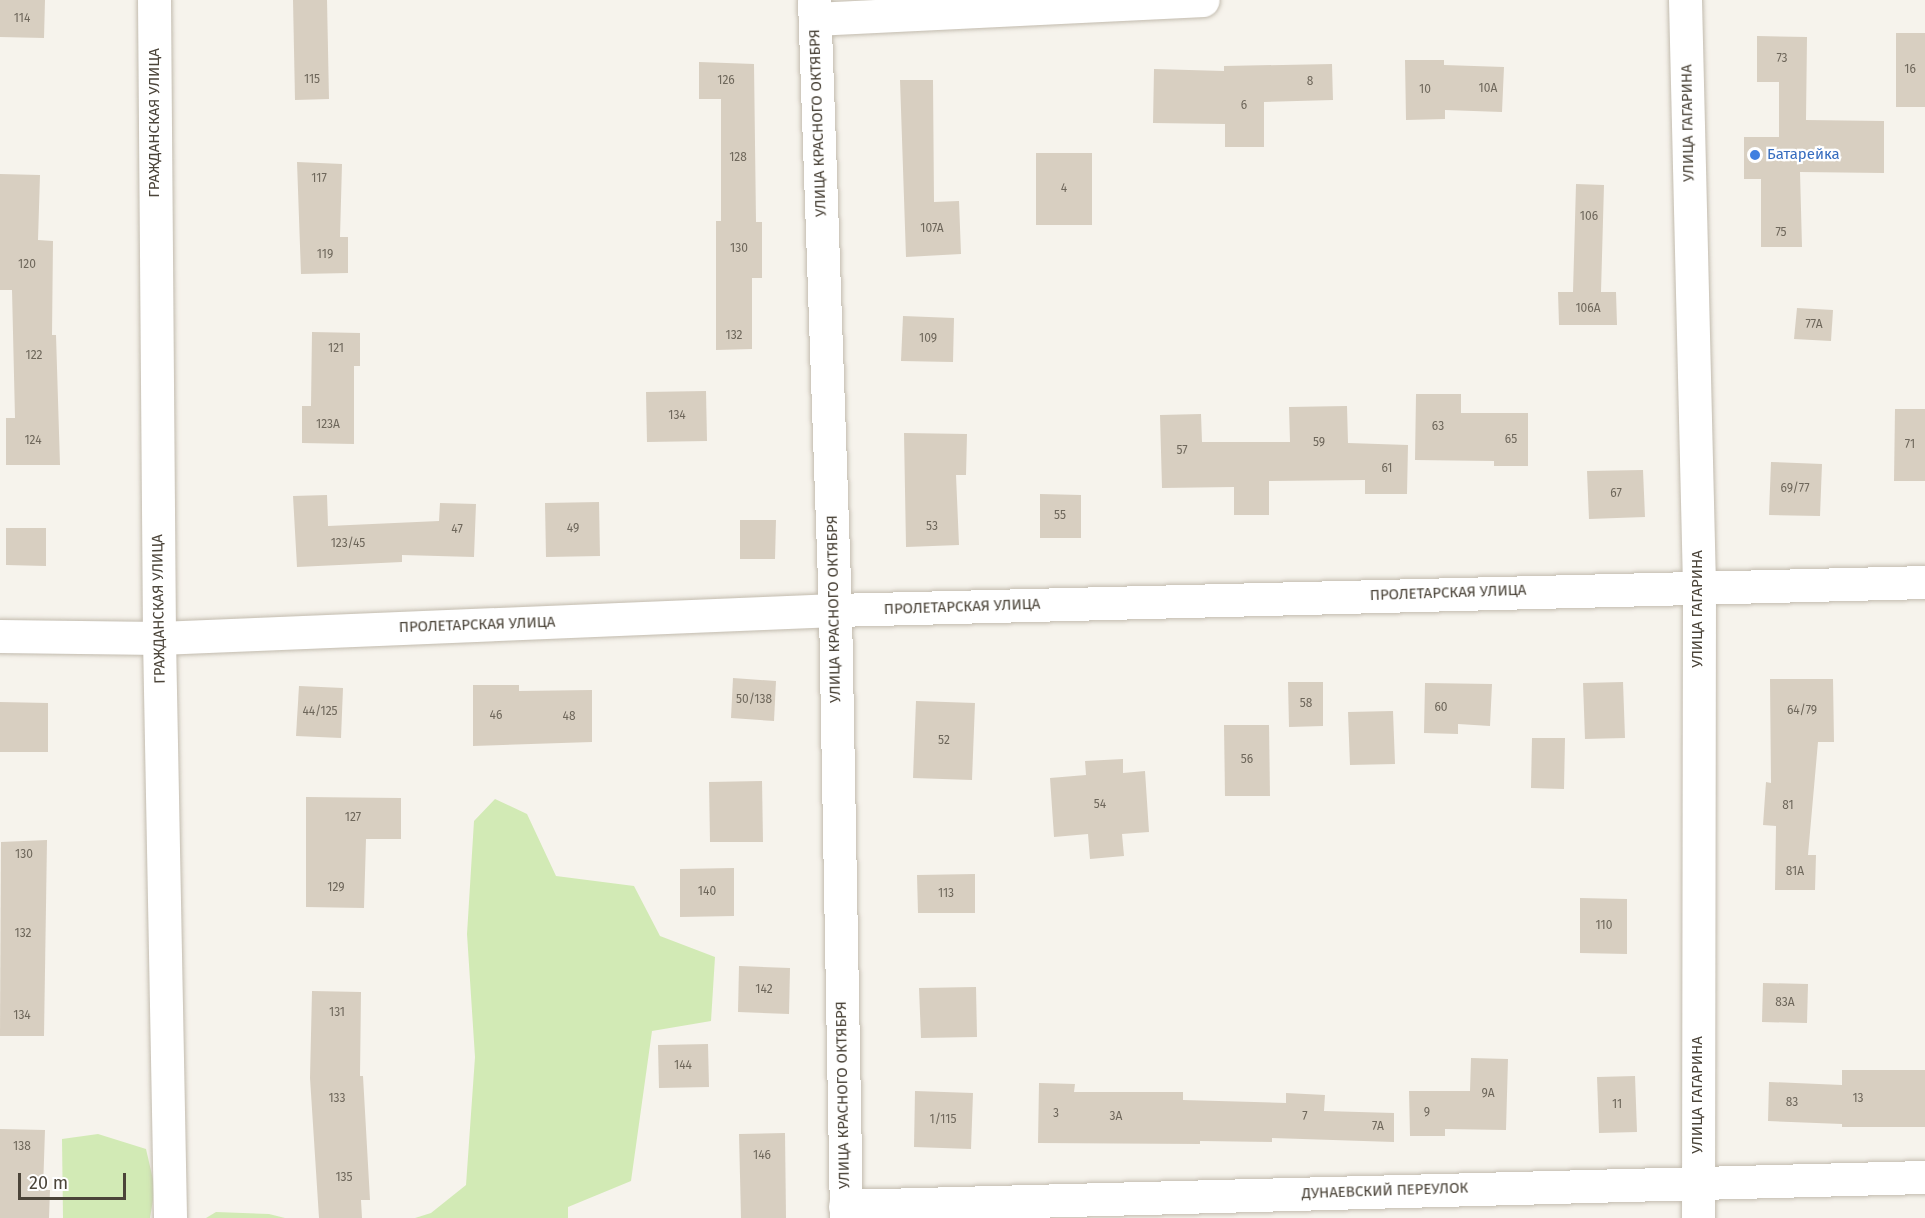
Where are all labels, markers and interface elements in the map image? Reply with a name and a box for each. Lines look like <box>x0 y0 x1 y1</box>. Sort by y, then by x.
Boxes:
house number: 114 <box>14 12 30 26</box>
street label: УЛИЦА КРАСНОГО ОКТЯБРЯ <box>806 29 830 217</box>
street label: ГРАЖДАНСКАЯ УЛИЦА <box>146 48 164 198</box>
house number: 73 <box>1776 52 1788 66</box>
house number: 16 <box>1904 63 1916 77</box>
street label: УЛИЦА ГАГАРИНА <box>1678 64 1698 182</box>
house number: 115 <box>304 73 320 87</box>
house number: 126 <box>717 74 735 88</box>
house number: 8 <box>1307 75 1313 89</box>
house number: 10А <box>1479 82 1497 96</box>
house number: 10 <box>1419 83 1431 97</box>
house number: 6 <box>1241 99 1247 113</box>
place label: Батарейка <box>1767 146 1840 164</box>
marker: Батарейка <box>1748 148 1762 162</box>
house number: 128 <box>729 151 747 165</box>
house number: 117 <box>311 172 327 186</box>
house number: 4 <box>1061 182 1067 196</box>
house number: 106 <box>1580 210 1598 224</box>
house number: 107А <box>920 222 944 236</box>
house number: 75 <box>1775 226 1787 240</box>
house number: 130 <box>730 242 748 256</box>
house number: 119 <box>317 248 333 262</box>
house number: 120 <box>18 258 36 272</box>
house number: 106А <box>1575 302 1601 316</box>
house number: 77А <box>1805 318 1823 332</box>
house number: 132 <box>725 329 743 343</box>
house number: 109 <box>919 332 937 346</box>
house number: 121 <box>328 342 344 356</box>
house number: 122 <box>25 349 43 363</box>
house number: 134 <box>668 409 686 423</box>
house number: 123А <box>316 418 340 432</box>
house number: 63 <box>1432 420 1444 434</box>
house number: 65 <box>1505 433 1517 447</box>
house number: 124 <box>24 434 42 448</box>
house number: 59 <box>1313 436 1325 450</box>
house number: 71 <box>1905 438 1915 452</box>
house number: 57 <box>1176 444 1188 458</box>
house number: 61 <box>1381 462 1393 476</box>
house number: 69/77 <box>1781 482 1809 496</box>
house number: 67 <box>1610 487 1622 501</box>
house number: 55 <box>1054 509 1066 523</box>
street label: УЛИЦА КРАСНОГО ОКТЯБРЯ <box>823 515 845 703</box>
house number: 53 <box>926 520 938 534</box>
house number: 49 <box>567 522 579 536</box>
house number: 47 <box>451 523 463 537</box>
street label: ГРАЖДАНСКАЯ УЛИЦА <box>149 534 169 684</box>
house number: 123/45 <box>331 537 365 551</box>
street label: УЛИЦА ГАГАРИНА <box>1689 550 1707 668</box>
street label: ПРОЛЕТАРСКАЯ УЛИЦА <box>1369 581 1527 605</box>
street label: ПРОЛЕТАРСКАЯ УЛИЦА <box>883 595 1041 619</box>
street label: ПРОЛЕТАРСКАЯ УЛИЦА <box>398 613 556 637</box>
house number: 50/138 <box>736 693 772 707</box>
house number: 58 <box>1300 697 1312 711</box>
house number: 60 <box>1434 701 1448 715</box>
house number: 64/79 <box>1787 704 1817 718</box>
house number: 44/125 <box>302 705 338 719</box>
house number: 46 <box>490 709 502 723</box>
house number: 48 <box>563 710 575 724</box>
house number: 52 <box>938 734 950 748</box>
house number: 56 <box>1241 753 1253 767</box>
house number: 54 <box>1094 798 1106 812</box>
house number: 81 <box>1782 799 1794 813</box>
house number: 127 <box>345 811 361 825</box>
house number: 130 <box>15 848 33 862</box>
house number: 81А <box>1786 865 1804 879</box>
house number: 129 <box>327 881 345 895</box>
house number: 140 <box>698 885 716 899</box>
house number: 113 <box>938 887 954 901</box>
house number: 110 <box>1596 919 1612 933</box>
house number: 132 <box>14 927 32 941</box>
house number: 142 <box>755 983 773 997</box>
house number: 83А <box>1775 996 1795 1010</box>
street label: УЛИЦА КРАСНОГО ОКТЯБРЯ <box>832 1001 854 1189</box>
house number: 131 <box>329 1006 345 1020</box>
house number: 134 <box>13 1009 31 1023</box>
street label: УЛИЦА ГАГАРИНА <box>1689 1036 1707 1154</box>
house number: 144 <box>674 1059 692 1073</box>
house number: 9А <box>1481 1087 1495 1101</box>
house number: 133 <box>328 1092 346 1106</box>
house number: 13 <box>1852 1092 1864 1106</box>
house number: 83 <box>1786 1096 1798 1110</box>
house number: 11 <box>1612 1098 1622 1112</box>
house number: 9 <box>1424 1106 1430 1120</box>
house number: 3 <box>1053 1107 1059 1121</box>
house number: 3А <box>1110 1110 1122 1124</box>
house number: 7 <box>1302 1110 1308 1124</box>
house number: 1/115 <box>930 1113 956 1127</box>
house number: 7А <box>1372 1120 1384 1134</box>
house number: 138 <box>13 1140 31 1154</box>
house number: 146 <box>753 1149 771 1163</box>
scale bar <box>21 1161 129 1199</box>
house number: 135 <box>335 1171 353 1185</box>
text: 20 m <box>29 1172 68 1194</box>
street label: ДУНАЕВСКИЙ ПЕРЕУЛОК <box>1301 1179 1469 1203</box>

